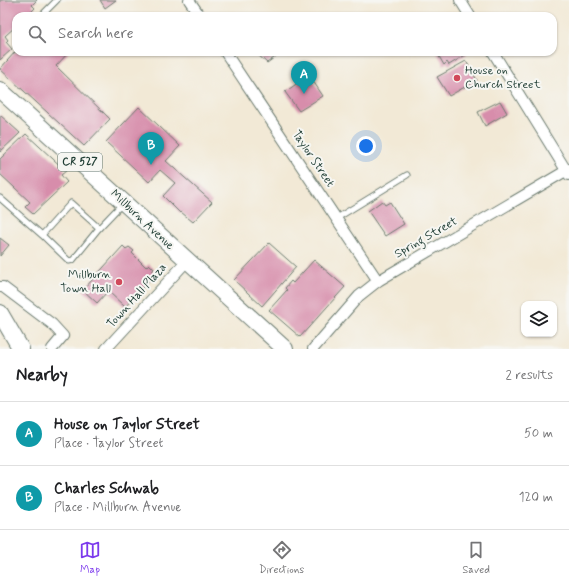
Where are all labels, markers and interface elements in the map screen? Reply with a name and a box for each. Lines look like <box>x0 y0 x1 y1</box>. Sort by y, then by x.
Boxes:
search box <box>12 12 557 56</box>
icon: search <box>26 23 48 45</box>
text: Search here <box>58 24 134 44</box>
pin: A <box>291 61 317 94</box>
place label: House on Church Street <box>465 63 541 93</box>
marker: House on Church Street <box>452 73 462 83</box>
street label: Taylor Street <box>288 127 338 191</box>
pin: B <box>138 132 164 165</box>
your location <box>356 136 376 156</box>
road number: CR 527 <box>58 153 102 171</box>
street label: Millburn Avenue <box>107 186 178 254</box>
street label: Spring Street <box>392 213 461 263</box>
street label: Town Hall Plaza <box>104 260 171 332</box>
place label: Millburn Town Hall <box>60 267 112 297</box>
marker: Millburn Town Hall <box>114 277 124 287</box>
map controls <box>521 301 557 337</box>
button: layers <box>521 301 557 337</box>
text: Nearby <box>16 364 68 386</box>
text: 2 results <box>506 367 553 384</box>
text: House on Taylor Street <box>54 415 200 435</box>
text: A <box>25 425 33 442</box>
text: 50 m <box>524 425 553 442</box>
text: Place · Taylor Street <box>54 435 163 452</box>
text: Charles Schwab <box>54 479 159 499</box>
text: B <box>25 489 33 506</box>
text: 120 m <box>519 489 553 506</box>
text: Place · Millburn Avenue <box>54 499 181 516</box>
tab: Map <box>79 539 101 577</box>
tab: Directions <box>259 539 304 577</box>
tab: Saved <box>462 539 490 577</box>

